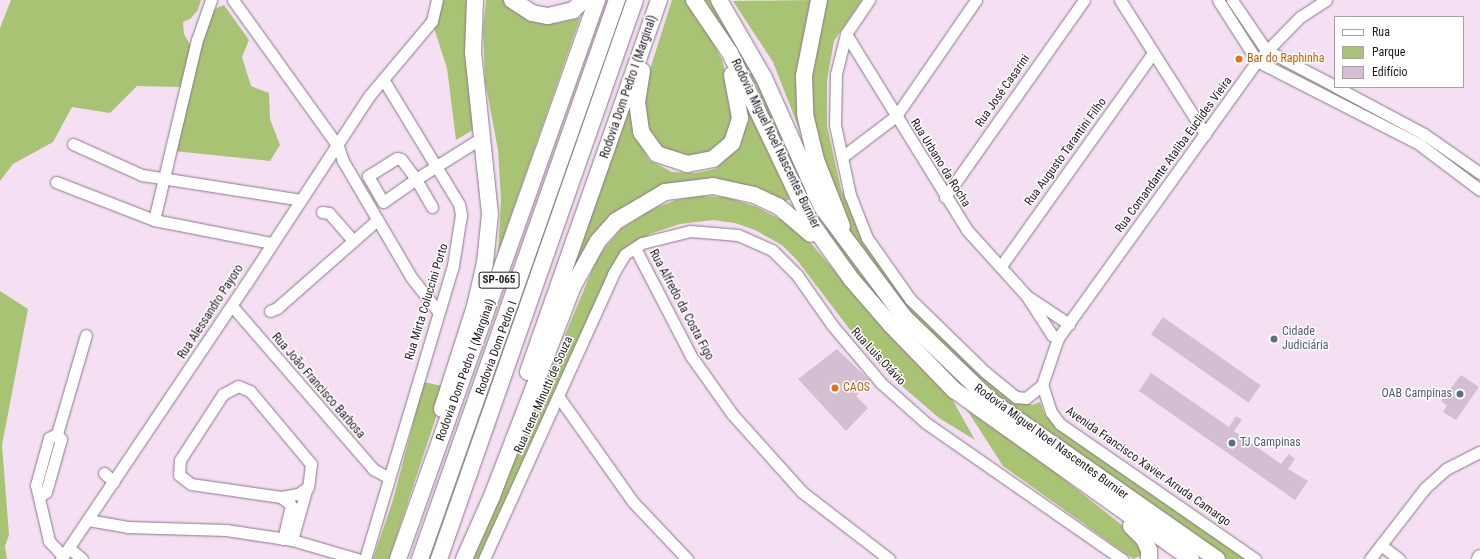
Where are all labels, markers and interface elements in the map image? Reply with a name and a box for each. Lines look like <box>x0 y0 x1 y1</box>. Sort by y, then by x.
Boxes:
street label: Rodovia Dom Pedro I (Marginal) <box>598 14 660 160</box>
legend <box>1334 16 1464 88</box>
text: Rua <box>1372 25 1390 39</box>
text: Parque <box>1372 45 1405 59</box>
street label: Rua José Casarini <box>973 52 1033 130</box>
place label: Bar do Raphinha <box>1247 52 1324 66</box>
marker: Bar do Raphinha <box>1234 54 1244 64</box>
street label: Rodovia Miguel Noel Nascentes Burnier <box>728 57 822 231</box>
text: Edifício <box>1372 65 1408 79</box>
street label: Rua Comandante Ataliba Euclides Vieira <box>1113 74 1235 236</box>
street label: Rua Augusto Tarantini Filho <box>1022 95 1110 209</box>
street label: Rua Urbano da Rocha <box>907 116 973 210</box>
street label: Rua Mirta Coluccini Porto <box>402 242 452 362</box>
street label: Rua Alfredo da Costa Figo <box>646 247 716 363</box>
street label: Rua Alessandro Payoro <box>175 262 247 362</box>
road number: SP-065 <box>478 271 520 289</box>
street label: Rodovia Dom Pedro I (Marginal) <box>433 297 499 443</box>
street label: Rodovia Dom Pedro I <box>473 299 521 397</box>
street label: Rua Luis Otávio <box>848 325 908 389</box>
place label: Cidade Judiciária <box>1282 325 1329 353</box>
street label: Rua João Francisco Barbosa <box>268 330 368 442</box>
street label: Rua Irene Minutti de Souza <box>512 334 576 456</box>
marker: Cidade Judiciária <box>1269 334 1279 344</box>
place label: CAOS <box>843 381 870 395</box>
street label: Rodovia Miguel Noel Nascentes Burnier <box>971 381 1131 503</box>
marker: CAOS <box>830 383 840 393</box>
place label: OAB Campinas <box>1381 387 1452 401</box>
marker: OAB Campinas <box>1455 389 1465 399</box>
street label: Avenida Francisco Xavier Arruda Camargo <box>1063 404 1233 530</box>
place label: TJ Campinas <box>1240 436 1301 450</box>
marker: TJ Campinas <box>1227 438 1237 448</box>

